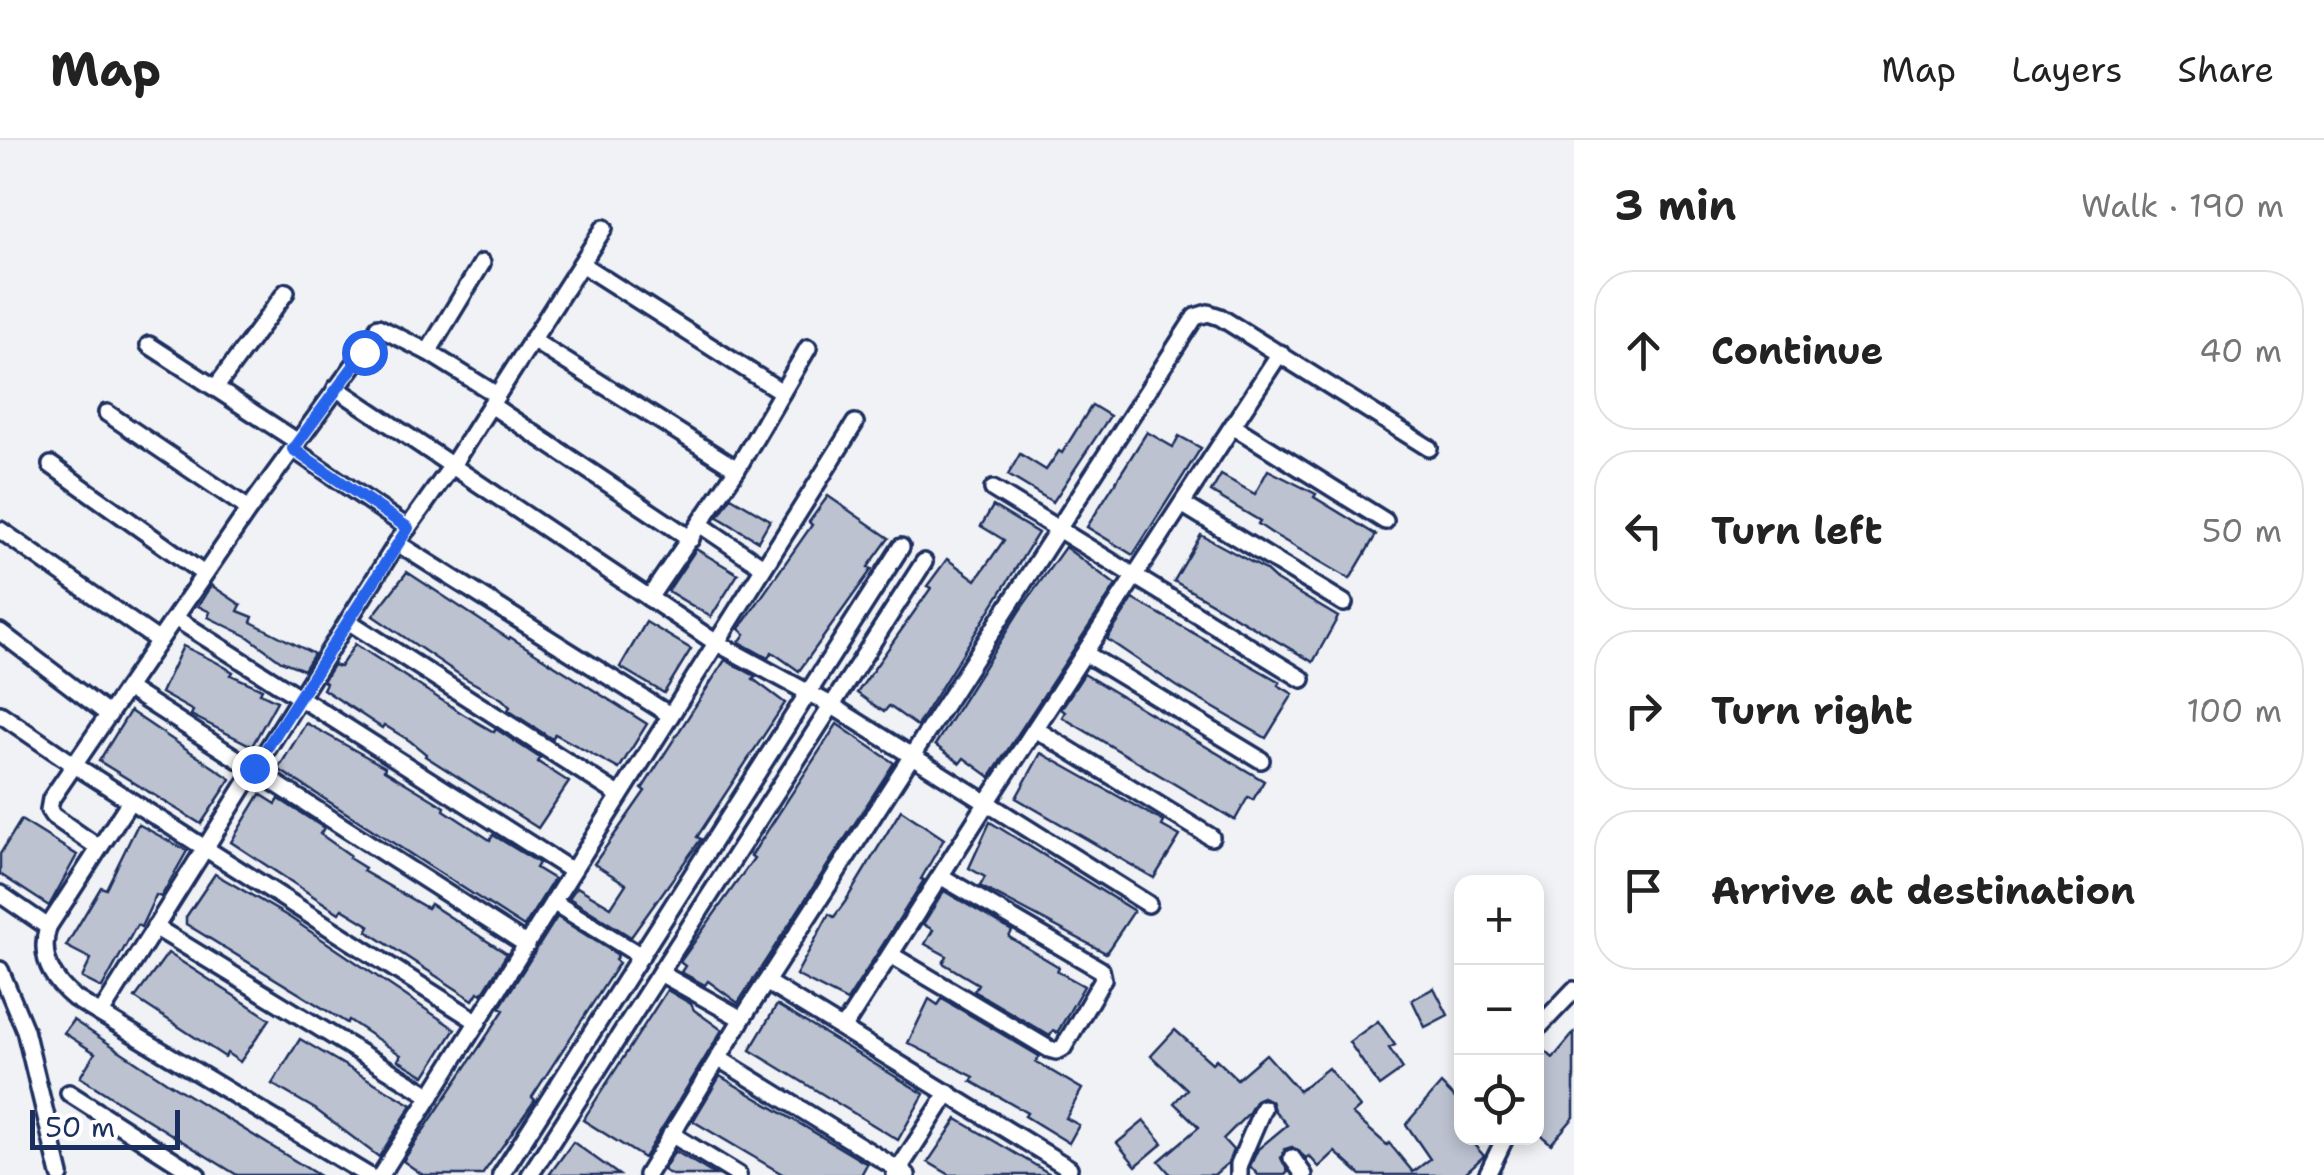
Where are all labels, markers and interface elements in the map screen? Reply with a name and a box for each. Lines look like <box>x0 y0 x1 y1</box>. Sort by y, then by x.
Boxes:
text: Map <box>50 37 161 101</box>
text: Map <box>1881 46 1956 93</box>
text: Layers <box>2011 46 2123 93</box>
text: Share <box>2178 46 2274 93</box>
text: 3 min <box>1614 177 1736 233</box>
text: Walk · 190 m <box>2081 184 2284 227</box>
icon: ahead <box>1616 323 1671 378</box>
text: Continue <box>1711 325 1883 376</box>
text: 40 m <box>2199 329 2282 372</box>
route start <box>342 330 388 376</box>
icon: left <box>1616 503 1671 558</box>
text: Turn left <box>1711 505 1883 556</box>
text: 50 m <box>2202 509 2282 552</box>
icon: right <box>1616 683 1671 738</box>
text: Turn right <box>1711 685 1913 736</box>
text: 100 m <box>2186 689 2282 732</box>
route end <box>232 746 278 792</box>
icon: arrive <box>1616 863 1671 918</box>
text: Arrive at destination <box>1711 865 2135 916</box>
map controls <box>1454 875 1544 1145</box>
button: + <box>1454 875 1544 965</box>
button: − <box>1454 965 1544 1055</box>
button: locate <box>1454 1055 1544 1145</box>
scale bar <box>30 1105 180 1150</box>
text: 50 m <box>45 1108 115 1146</box>

